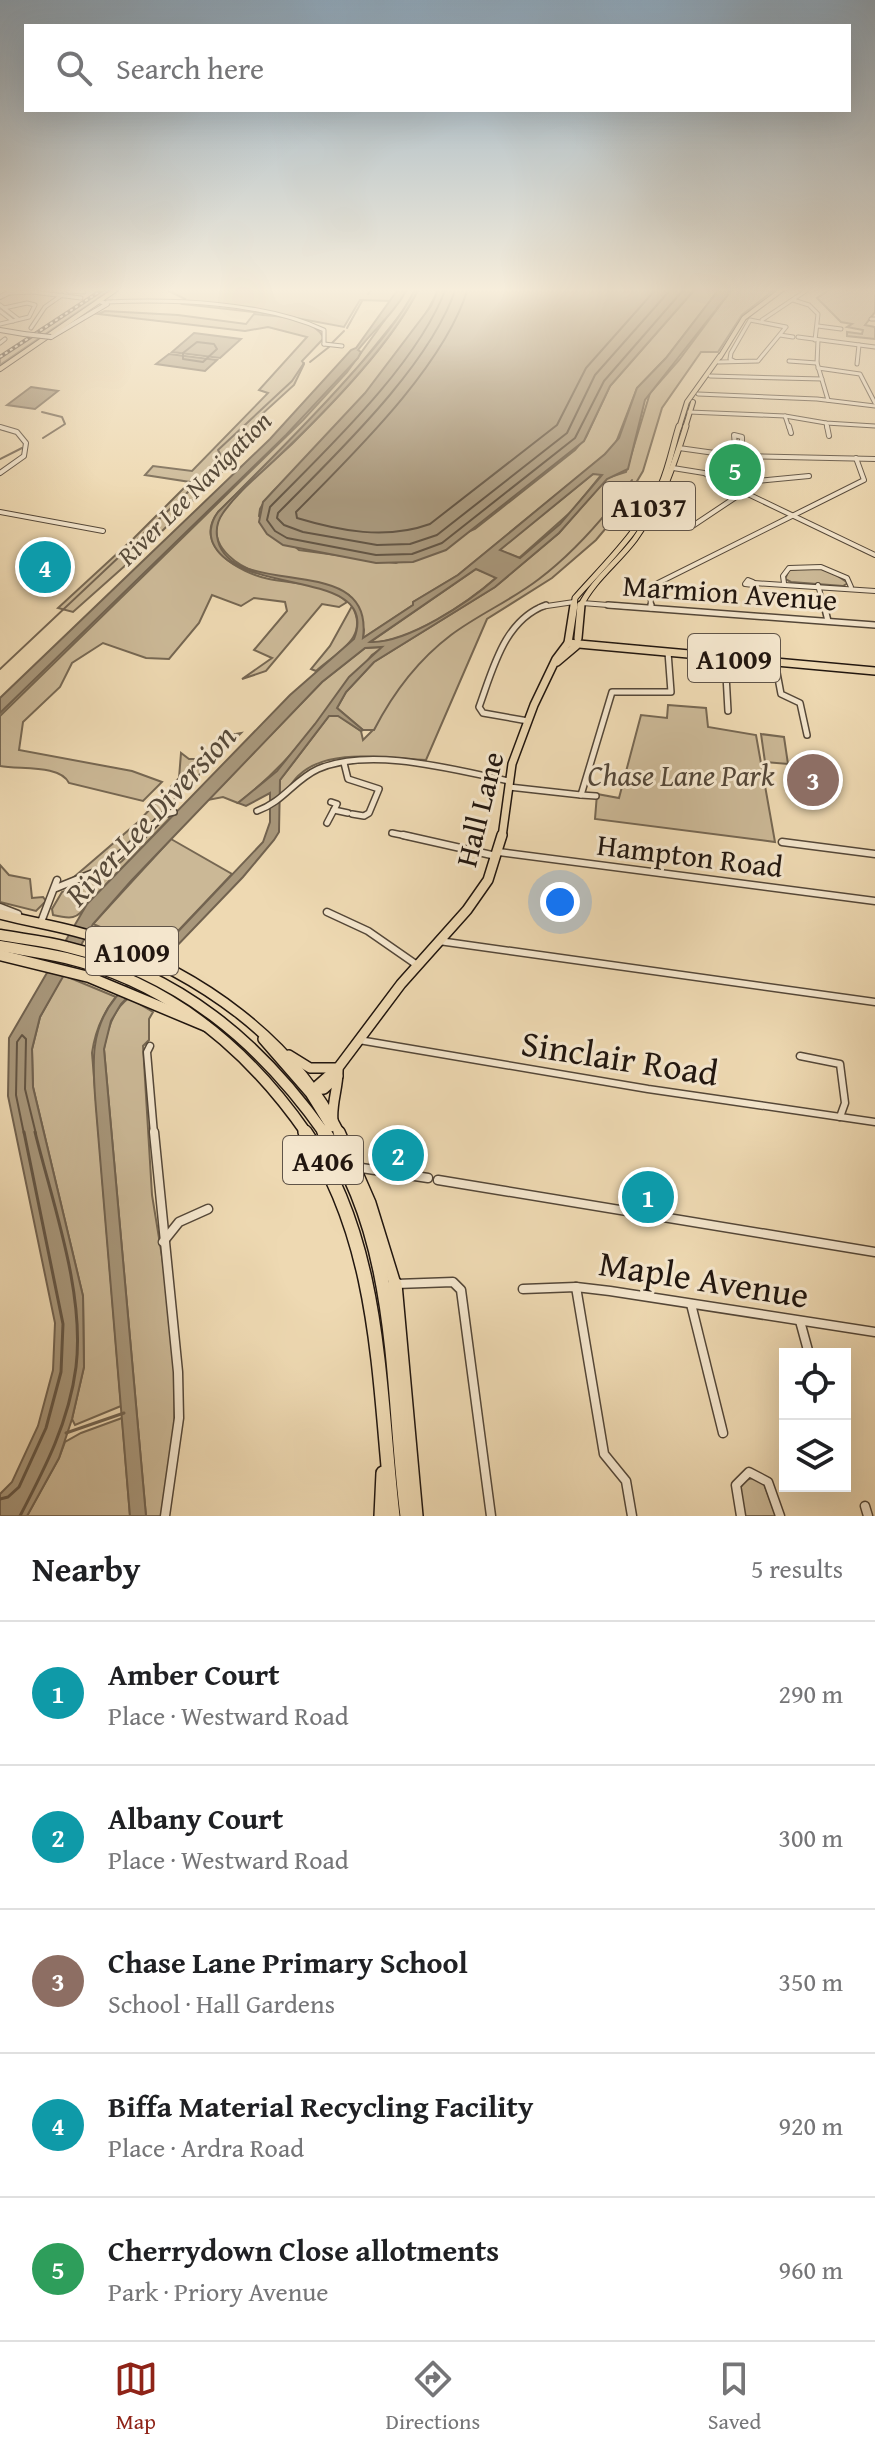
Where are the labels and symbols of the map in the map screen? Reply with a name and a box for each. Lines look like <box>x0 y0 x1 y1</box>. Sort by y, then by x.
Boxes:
water label: River Lee Navigation <box>107 402 280 575</box>
pin: 5 <box>709 440 761 500</box>
road number: A1037 <box>603 482 695 530</box>
pin: 4 <box>19 537 71 597</box>
street label: Marmion Avenue <box>621 563 839 621</box>
road number: A1009 <box>688 634 780 682</box>
water label: River Lee Diversion <box>53 714 247 917</box>
street label: Hall Lane <box>443 747 515 871</box>
pin: 3 <box>787 750 839 810</box>
park label: Chase Lane Park <box>588 753 775 797</box>
street label: Hampton Road <box>595 822 785 888</box>
your location <box>540 882 580 922</box>
road number: A1009 <box>86 927 178 975</box>
street label: Sinclair Road <box>518 1015 722 1099</box>
pin: 2 <box>372 1125 424 1185</box>
road number: A406 <box>283 1136 363 1184</box>
pin: 1 <box>622 1167 674 1227</box>
street label: Maple Avenue <box>595 1235 813 1321</box>

